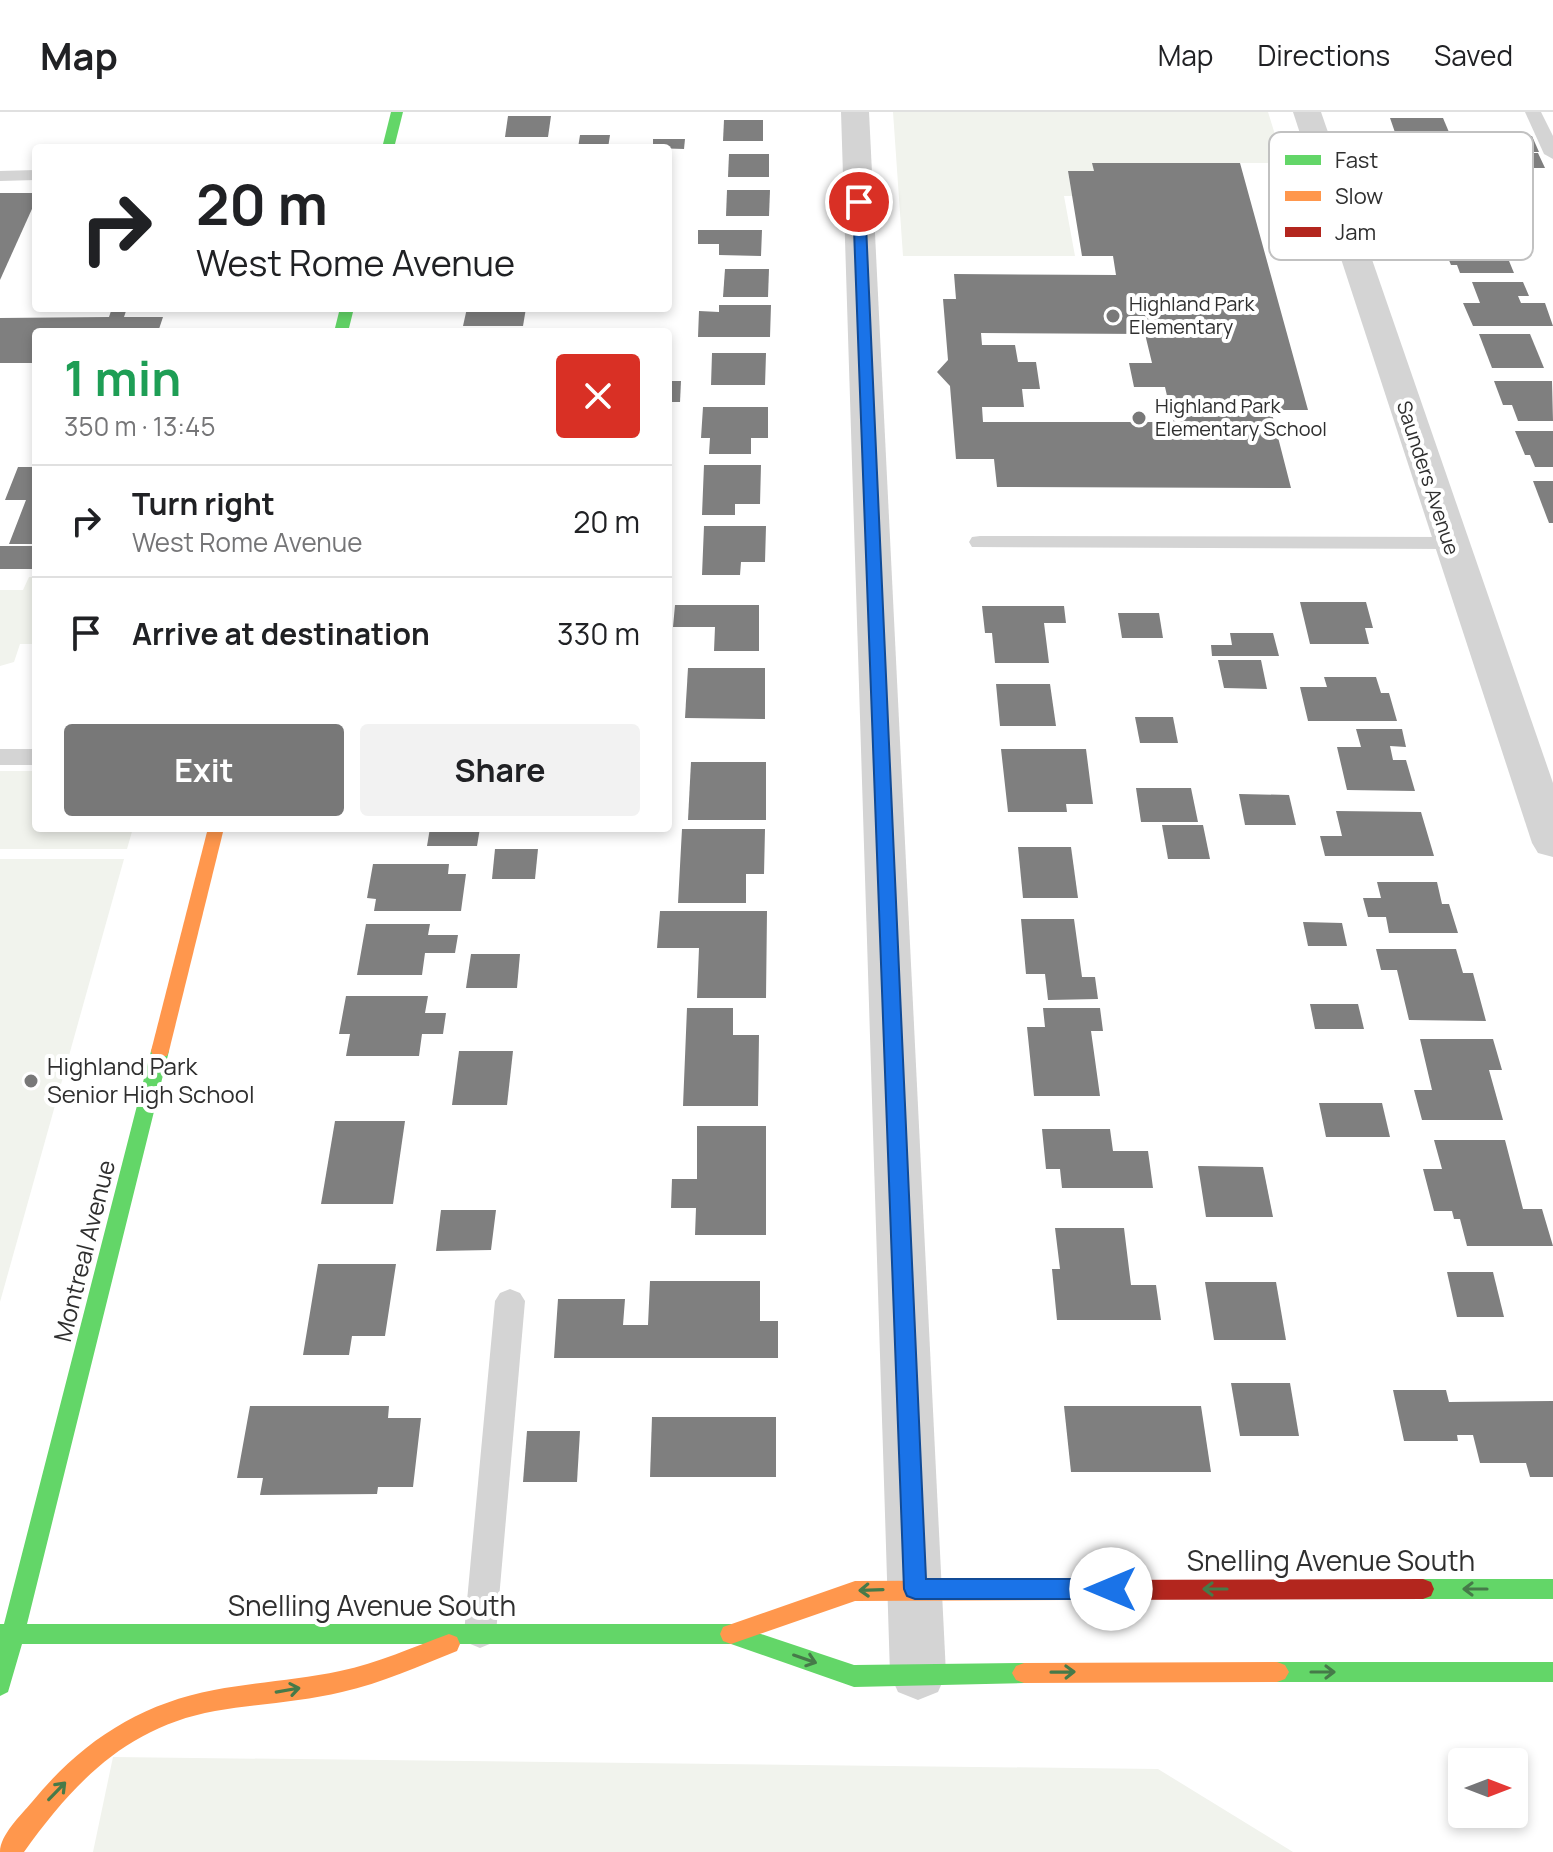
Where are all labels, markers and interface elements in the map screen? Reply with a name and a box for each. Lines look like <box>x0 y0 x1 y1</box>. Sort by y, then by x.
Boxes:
text: Map <box>40 29 118 81</box>
text: Map <box>1158 36 1213 74</box>
text: Directions <box>1257 36 1390 74</box>
text: Saved <box>1434 36 1513 74</box>
legend <box>1269 132 1533 260</box>
text: Fast <box>1335 145 1378 175</box>
text: 20 m <box>196 165 328 242</box>
pin <box>825 168 893 236</box>
icon: right <box>64 176 168 280</box>
icon: arrive <box>837 180 881 224</box>
text: Slow <box>1335 181 1383 211</box>
text: Jam <box>1335 217 1376 247</box>
text: West Rome Avenue <box>196 238 515 287</box>
place label: Highland Park Elementary <box>1129 290 1255 340</box>
marker: Highland Park Elementary <box>1104 307 1122 325</box>
text: 1 min <box>64 345 181 410</box>
button: close <box>556 354 640 438</box>
place label: Highland Park Elementary School <box>1155 392 1327 442</box>
street label: Saunders Avenue <box>1391 397 1466 558</box>
text: 350 m · 13:45 <box>64 408 215 444</box>
marker: Highland Park Elementary School <box>1130 409 1148 427</box>
text: Turn right <box>132 483 275 524</box>
icon: right <box>64 499 108 543</box>
text: 20 m <box>573 501 640 542</box>
text: West Rome Avenue <box>132 524 362 560</box>
icon: arrive <box>64 611 108 655</box>
text: Arrive at destination <box>132 613 430 654</box>
text: 330 m <box>557 613 640 654</box>
button: Exit <box>64 724 344 816</box>
button: Share <box>360 724 640 816</box>
place label: Highland Park Senior High School <box>47 1049 255 1110</box>
marker: Highland Park Senior High School <box>22 1072 40 1090</box>
street label: Montreal Avenue <box>45 1156 122 1345</box>
street label: Snelling Avenue South <box>1187 1541 1475 1579</box>
position arrow <box>1069 1547 1153 1631</box>
one-way arrow <box>1202 1581 1229 1597</box>
one-way arrow <box>1462 1581 1489 1597</box>
one-way arrow <box>858 1583 885 1598</box>
street label: Snelling Avenue South <box>228 1586 516 1624</box>
one-way arrow <box>793 1653 818 1668</box>
one-way arrow <box>1309 1664 1336 1680</box>
one-way arrow <box>1049 1665 1076 1680</box>
one-way arrow <box>275 1682 300 1697</box>
north arrow <box>1448 1748 1528 1828</box>
map controls <box>1448 1748 1528 1828</box>
one-way arrow <box>47 1782 66 1801</box>

